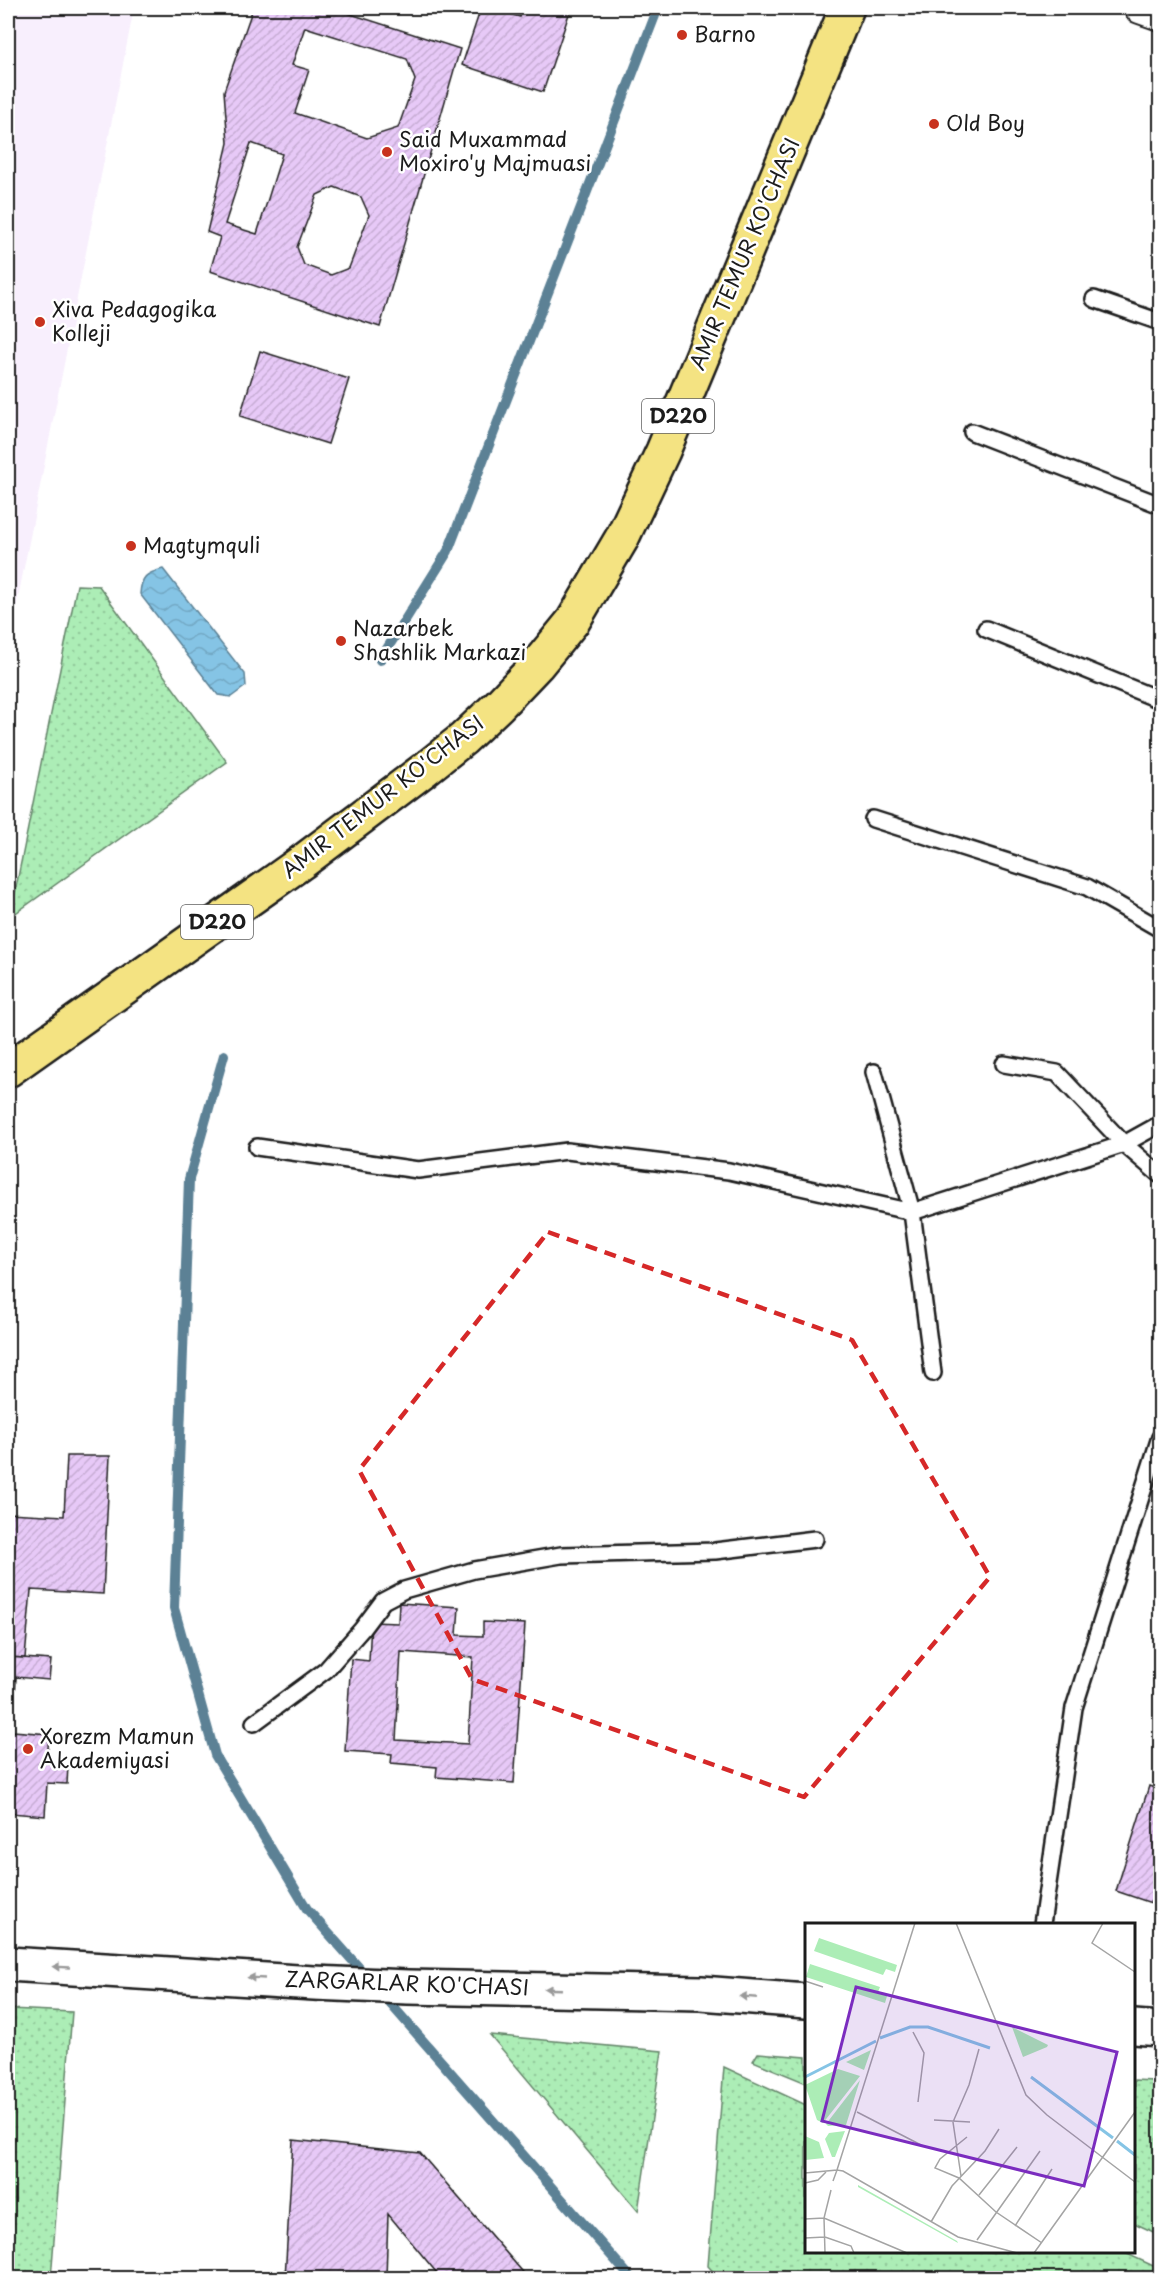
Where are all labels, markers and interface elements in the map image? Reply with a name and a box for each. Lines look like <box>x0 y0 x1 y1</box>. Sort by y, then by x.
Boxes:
place label: Barno <box>694 17 756 49</box>
marker: Barno <box>675 28 689 42</box>
place label: Old Boy <box>946 106 1025 138</box>
marker: Old Boy <box>927 117 941 131</box>
place label: Said Muxammad Moxiro'y Majmuasi <box>399 122 591 178</box>
street label: AMIR TEMUR KO'CHASI <box>680 132 807 374</box>
marker: Said Muxammad Moxiro'y Majmuasi <box>380 145 394 159</box>
place label: Xiva Pedagogika Kolleji <box>52 292 217 348</box>
marker: Xiva Pedagogika Kolleji <box>33 315 47 329</box>
road number: D220 <box>642 399 714 433</box>
place label: Magtymquli <box>143 528 260 560</box>
marker: Magtymquli <box>124 539 138 553</box>
place label: Nazarbek Shashlik Markazi <box>353 611 526 667</box>
marker: Nazarbek Shashlik Markazi <box>334 634 348 648</box>
street label: AMIR TEMUR KO'CHASI <box>274 706 490 885</box>
road number: D220 <box>181 905 253 939</box>
place label: Xorezm Mamun Akademiyasi <box>40 1719 194 1775</box>
marker: Xorezm Mamun Akademiyasi <box>21 1742 35 1756</box>
inset map <box>805 1923 1135 2253</box>
street label: ZARGARLAR KO'CHASI <box>284 1962 530 2002</box>
one-way arrow <box>51 1963 70 1972</box>
one-way arrow <box>246 1974 265 1983</box>
one-way arrow <box>544 1984 563 1994</box>
one-way arrow <box>739 1992 758 2001</box>

